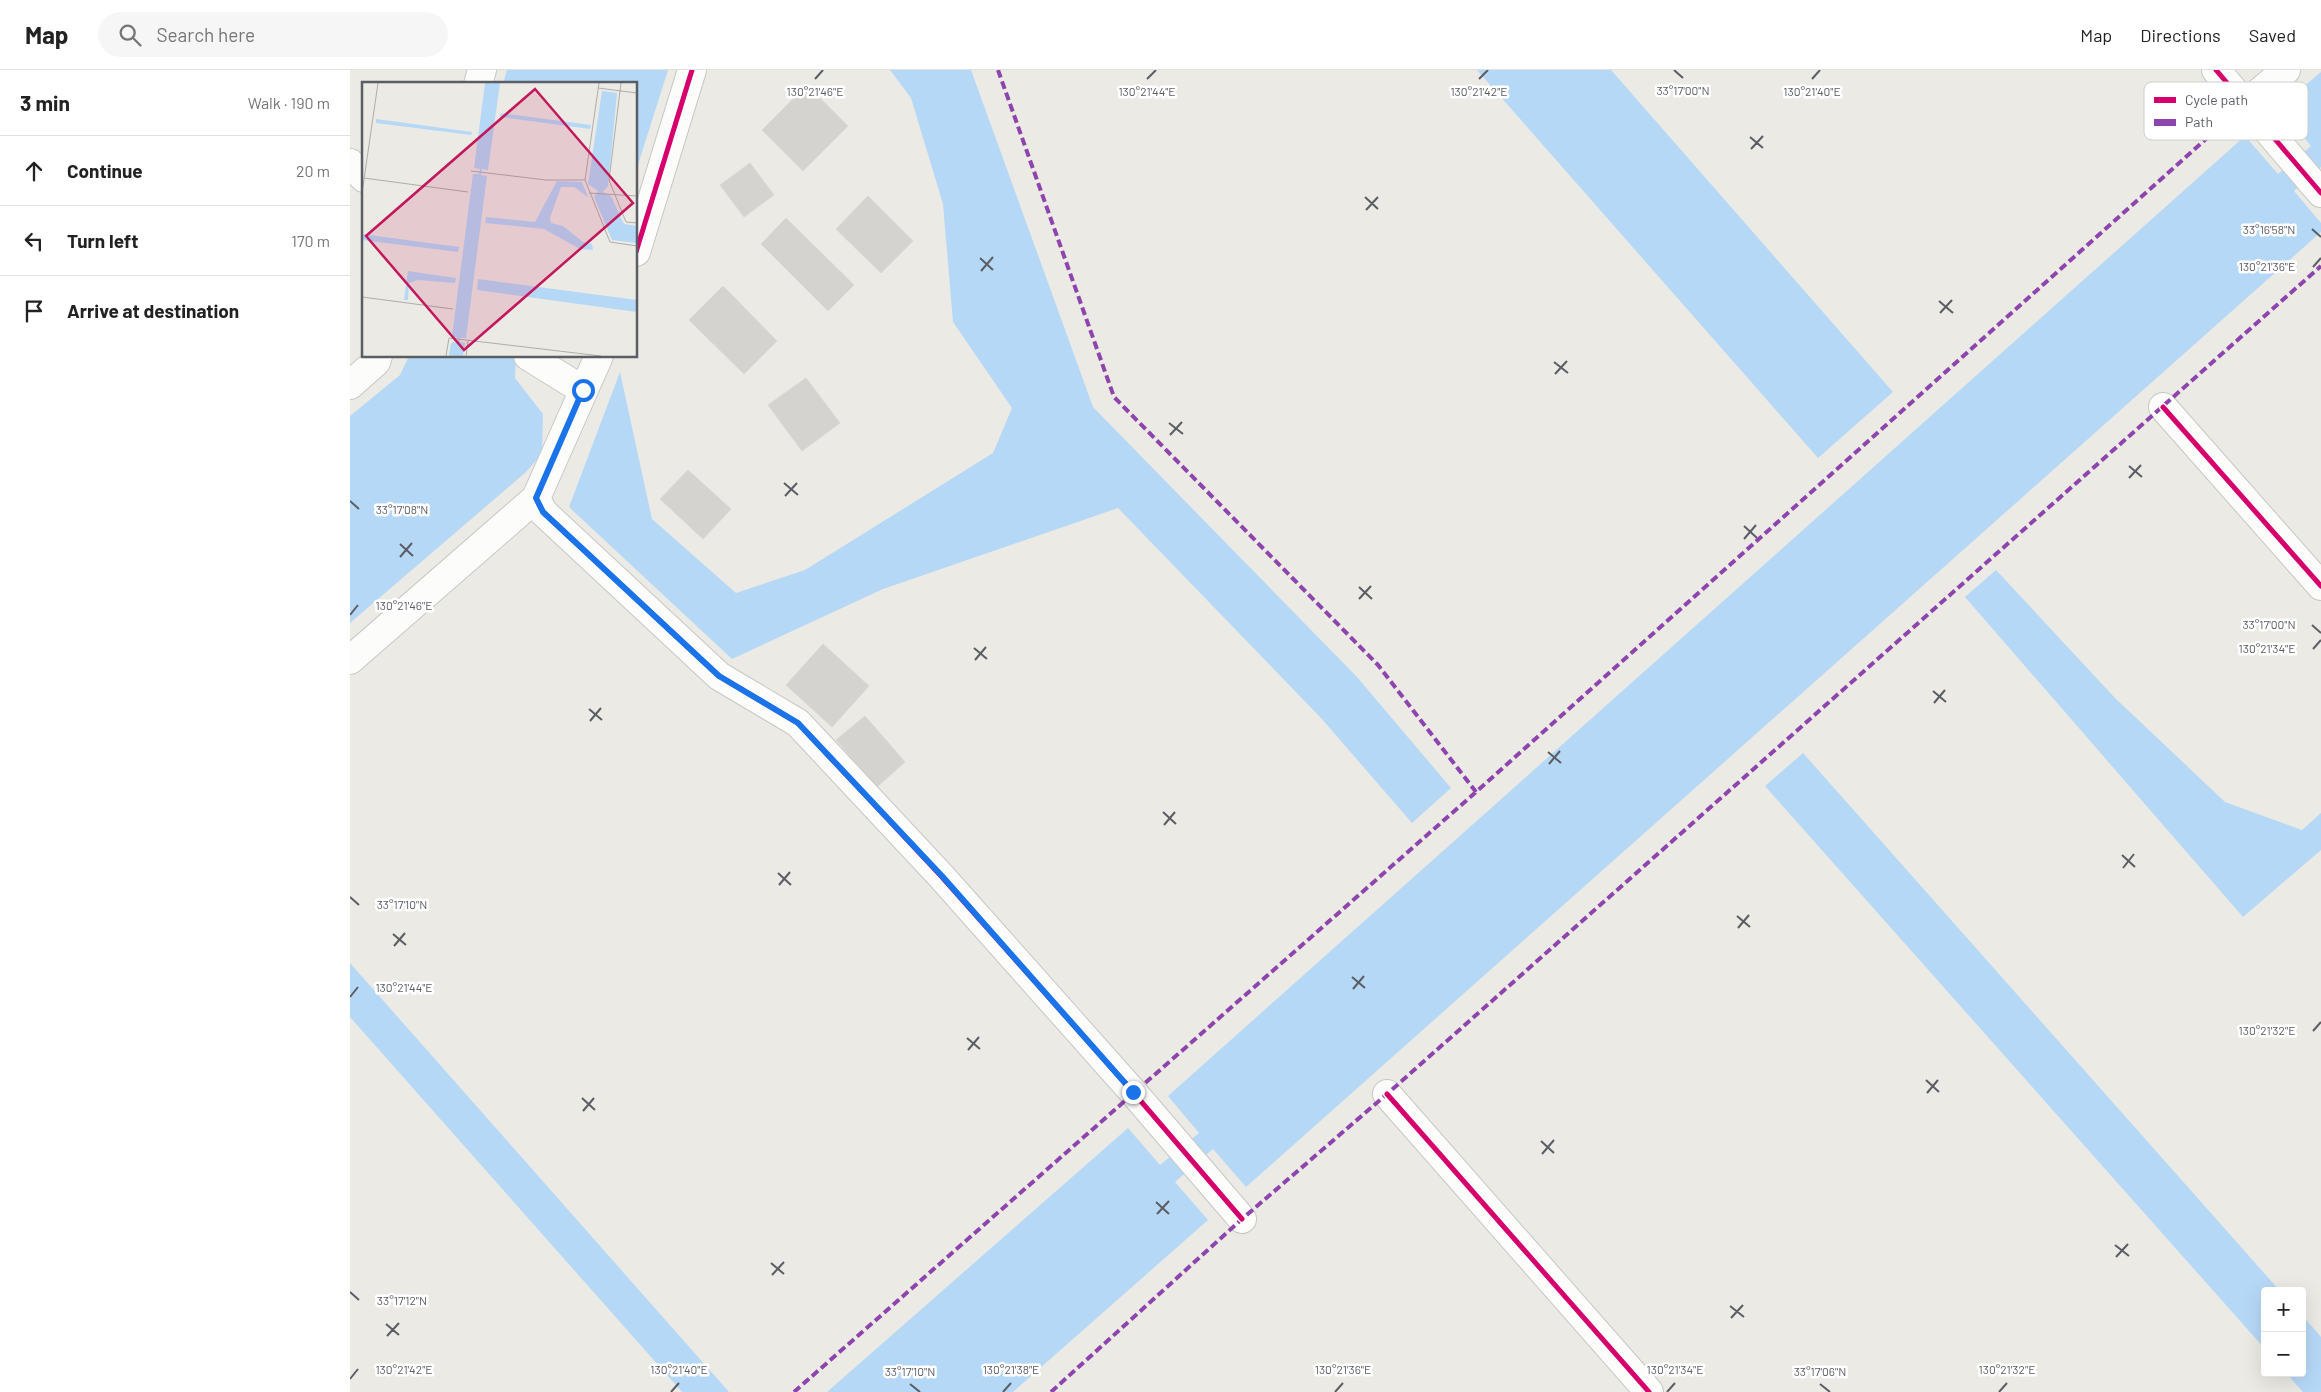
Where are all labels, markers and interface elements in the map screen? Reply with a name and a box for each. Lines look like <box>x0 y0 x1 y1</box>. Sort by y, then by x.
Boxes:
search box <box>98 12 448 57</box>
text: Map <box>25 20 68 49</box>
icon: search <box>116 21 144 49</box>
text: Search here <box>156 23 255 46</box>
text: Map <box>2080 24 2112 46</box>
text: Directions <box>2140 24 2221 46</box>
text: Saved <box>2249 24 2296 46</box>
inset map <box>362 82 638 358</box>
legend <box>2144 82 2308 140</box>
text: 33°17'00"N <box>1656 83 1710 97</box>
text: 130°21'46"E <box>787 84 843 98</box>
text: 130°21'44"E <box>1118 84 1176 98</box>
text: 130°21'42"E <box>1450 84 1508 98</box>
text: 130°21'40"E <box>1783 84 1841 98</box>
text: 3 min <box>20 90 70 115</box>
text: Cycle path <box>2185 91 2248 108</box>
text: Walk · 190 m <box>248 93 330 112</box>
text: Path <box>2185 113 2213 130</box>
icon: ahead <box>20 157 48 185</box>
text: Continue <box>67 159 143 182</box>
text: 20 m <box>296 161 330 180</box>
text: 33°16'58"N <box>2243 222 2295 236</box>
icon: left <box>20 227 48 255</box>
text: Turn left <box>67 229 138 252</box>
text: 170 m <box>291 231 330 250</box>
text: 130°21'36"E <box>2239 259 2295 273</box>
icon: arrive <box>20 297 48 325</box>
text: Arrive at destination <box>67 299 239 322</box>
route start <box>572 379 595 402</box>
text: 33°17'08"N <box>376 502 428 516</box>
text: 130°21'46"E <box>376 598 432 612</box>
text: 33°17'00"N <box>2242 617 2296 631</box>
text: 130°21'34"E <box>2239 641 2295 655</box>
text: 33°17'10"N <box>377 897 427 911</box>
text: 130°21'44"E <box>375 980 433 994</box>
text: 130°21'32"E <box>2239 1023 2295 1037</box>
route end <box>1122 1081 1145 1104</box>
map controls <box>2261 1287 2306 1377</box>
button: + <box>2261 1287 2306 1332</box>
text: 33°17'12"N <box>377 1293 427 1307</box>
button: − <box>2261 1332 2306 1377</box>
text: 130°21'42"E <box>375 1362 433 1376</box>
text: 130°21'40"E <box>650 1362 708 1376</box>
text: 130°21'38"E <box>983 1362 1039 1376</box>
text: 130°21'36"E <box>1315 1362 1371 1376</box>
text: 130°21'34"E <box>1647 1362 1703 1376</box>
text: 130°21'32"E <box>1979 1362 2035 1376</box>
text: 33°17'10"N <box>885 1364 935 1378</box>
text: 33°17'06"N <box>1794 1364 1846 1378</box>

